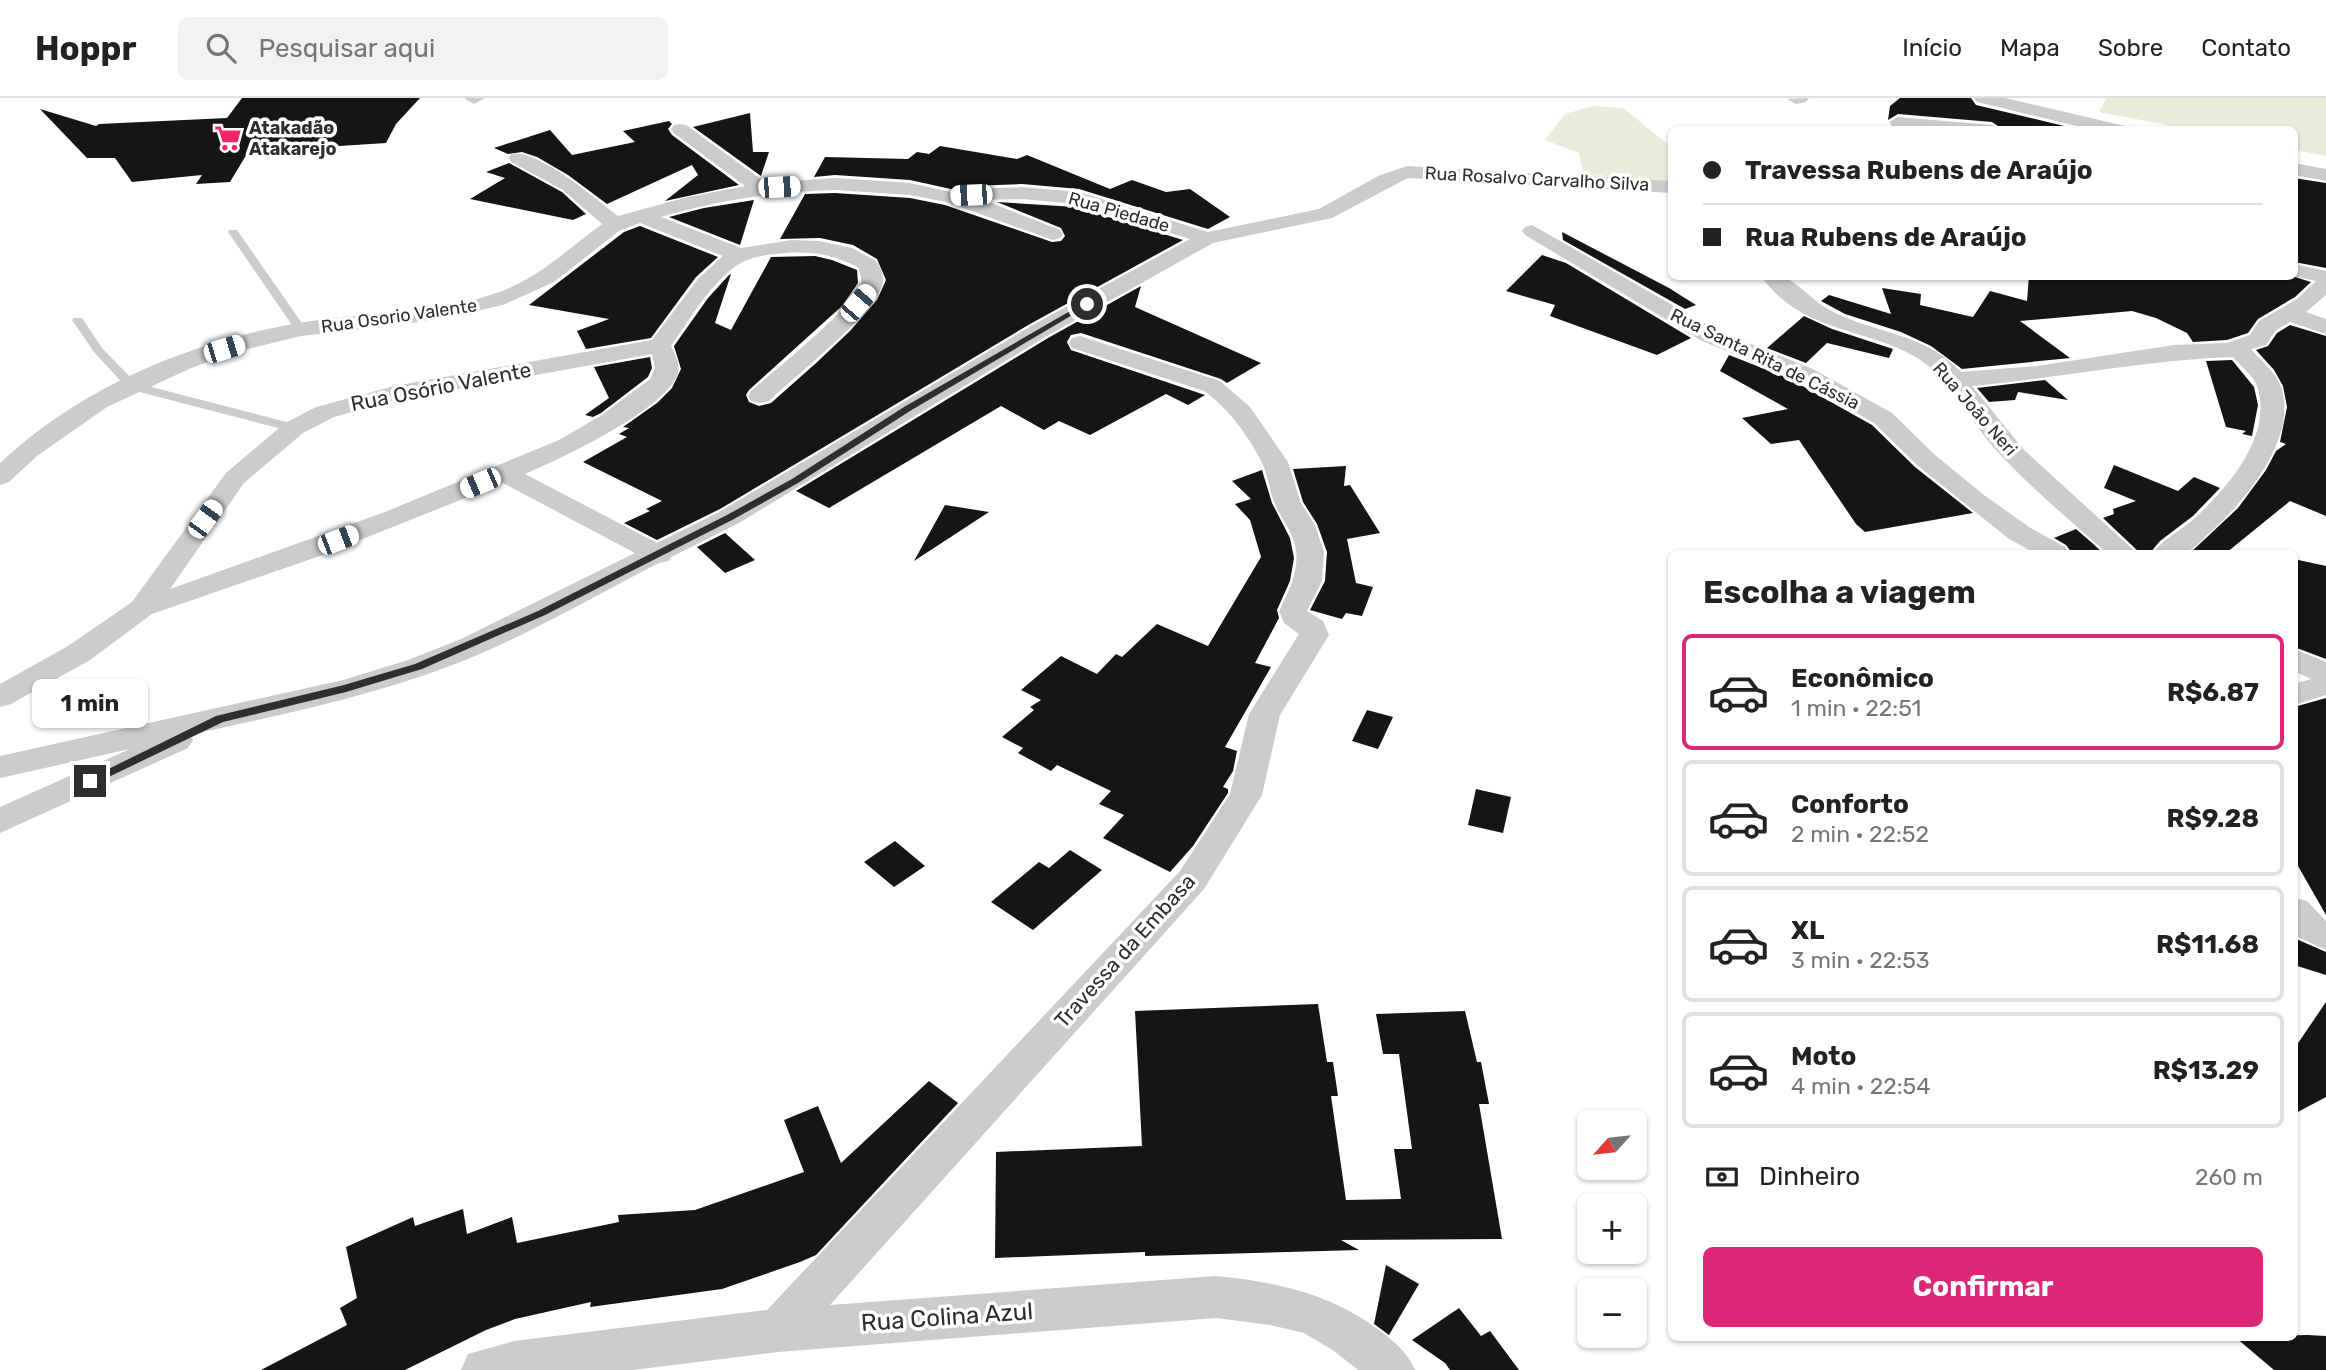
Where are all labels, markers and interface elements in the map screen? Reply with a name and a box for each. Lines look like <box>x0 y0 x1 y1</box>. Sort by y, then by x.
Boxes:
search box <box>178 17 668 80</box>
text: Hoppr <box>35 29 136 68</box>
icon: search <box>202 29 240 67</box>
text: Pesquisar aqui <box>258 33 435 64</box>
text: Início <box>1902 34 1962 62</box>
text: Mapa <box>2000 34 2060 62</box>
text: Sobre <box>2098 34 2163 62</box>
text: Contato <box>2201 34 2291 62</box>
place label: Atakadão Atakarejo <box>249 117 337 160</box>
supermarket icon: Atakadão Atakarejo <box>213 123 243 153</box>
text: Travessa Rubens de Araújo <box>1745 155 2093 186</box>
street label: Rua Rosalvo Carvalho Silva <box>1424 162 1650 196</box>
car <box>758 175 801 199</box>
car <box>950 184 993 206</box>
street label: Rua Piedade <box>1066 187 1172 237</box>
text: Rua Rubens de Araújo <box>1745 222 2027 253</box>
car <box>837 280 880 326</box>
route start <box>1071 288 1103 320</box>
street label: Rua Osorio Valente <box>320 294 478 338</box>
street label: Rua Santa Rita de Cássia <box>1667 304 1863 414</box>
car <box>201 333 248 365</box>
street label: Rua Osório Valente <box>349 357 533 416</box>
street label: Rua João Neri <box>1928 358 2022 460</box>
car <box>457 465 504 501</box>
car <box>185 496 226 542</box>
car <box>315 523 362 557</box>
text: Escolha a viagem <box>1703 573 1976 611</box>
icon: car <box>1707 661 1770 724</box>
text: Econômico <box>1791 663 1934 694</box>
text: R$6.87 <box>2167 677 2259 708</box>
callout: 1 min <box>32 680 148 728</box>
text: 1 min <box>61 689 119 717</box>
text: 1 min · 22:51 <box>1791 694 1921 722</box>
route end <box>74 765 106 797</box>
icon: car <box>1707 787 1770 850</box>
text: Conforto <box>1791 789 1909 820</box>
text: R$9.28 <box>2166 803 2259 834</box>
text: 2 min · 22:52 <box>1791 820 1929 848</box>
street label: Travessa da Embasa <box>1049 869 1200 1033</box>
icon: car <box>1707 913 1770 976</box>
text: XL <box>1791 915 1824 946</box>
text: R$11.68 <box>2156 929 2259 960</box>
text: 3 min · 22:53 <box>1791 946 1930 974</box>
icon: car <box>1707 1039 1770 1102</box>
text: Moto <box>1791 1041 1856 1072</box>
text: R$13.29 <box>2153 1055 2259 1086</box>
text: 4 min · 22:54 <box>1791 1072 1931 1100</box>
north arrow <box>1577 1110 1647 1180</box>
map controls <box>1577 1110 1647 1348</box>
icon: cash <box>1703 1158 1741 1196</box>
text: Dinheiro <box>1759 1161 1860 1192</box>
text: 260 m <box>2195 1163 2263 1191</box>
button: + <box>1577 1194 1647 1264</box>
button: Confirmar <box>1703 1247 2263 1327</box>
button: − <box>1577 1278 1647 1348</box>
street label: Rua Colina Azul <box>860 1297 1034 1337</box>

